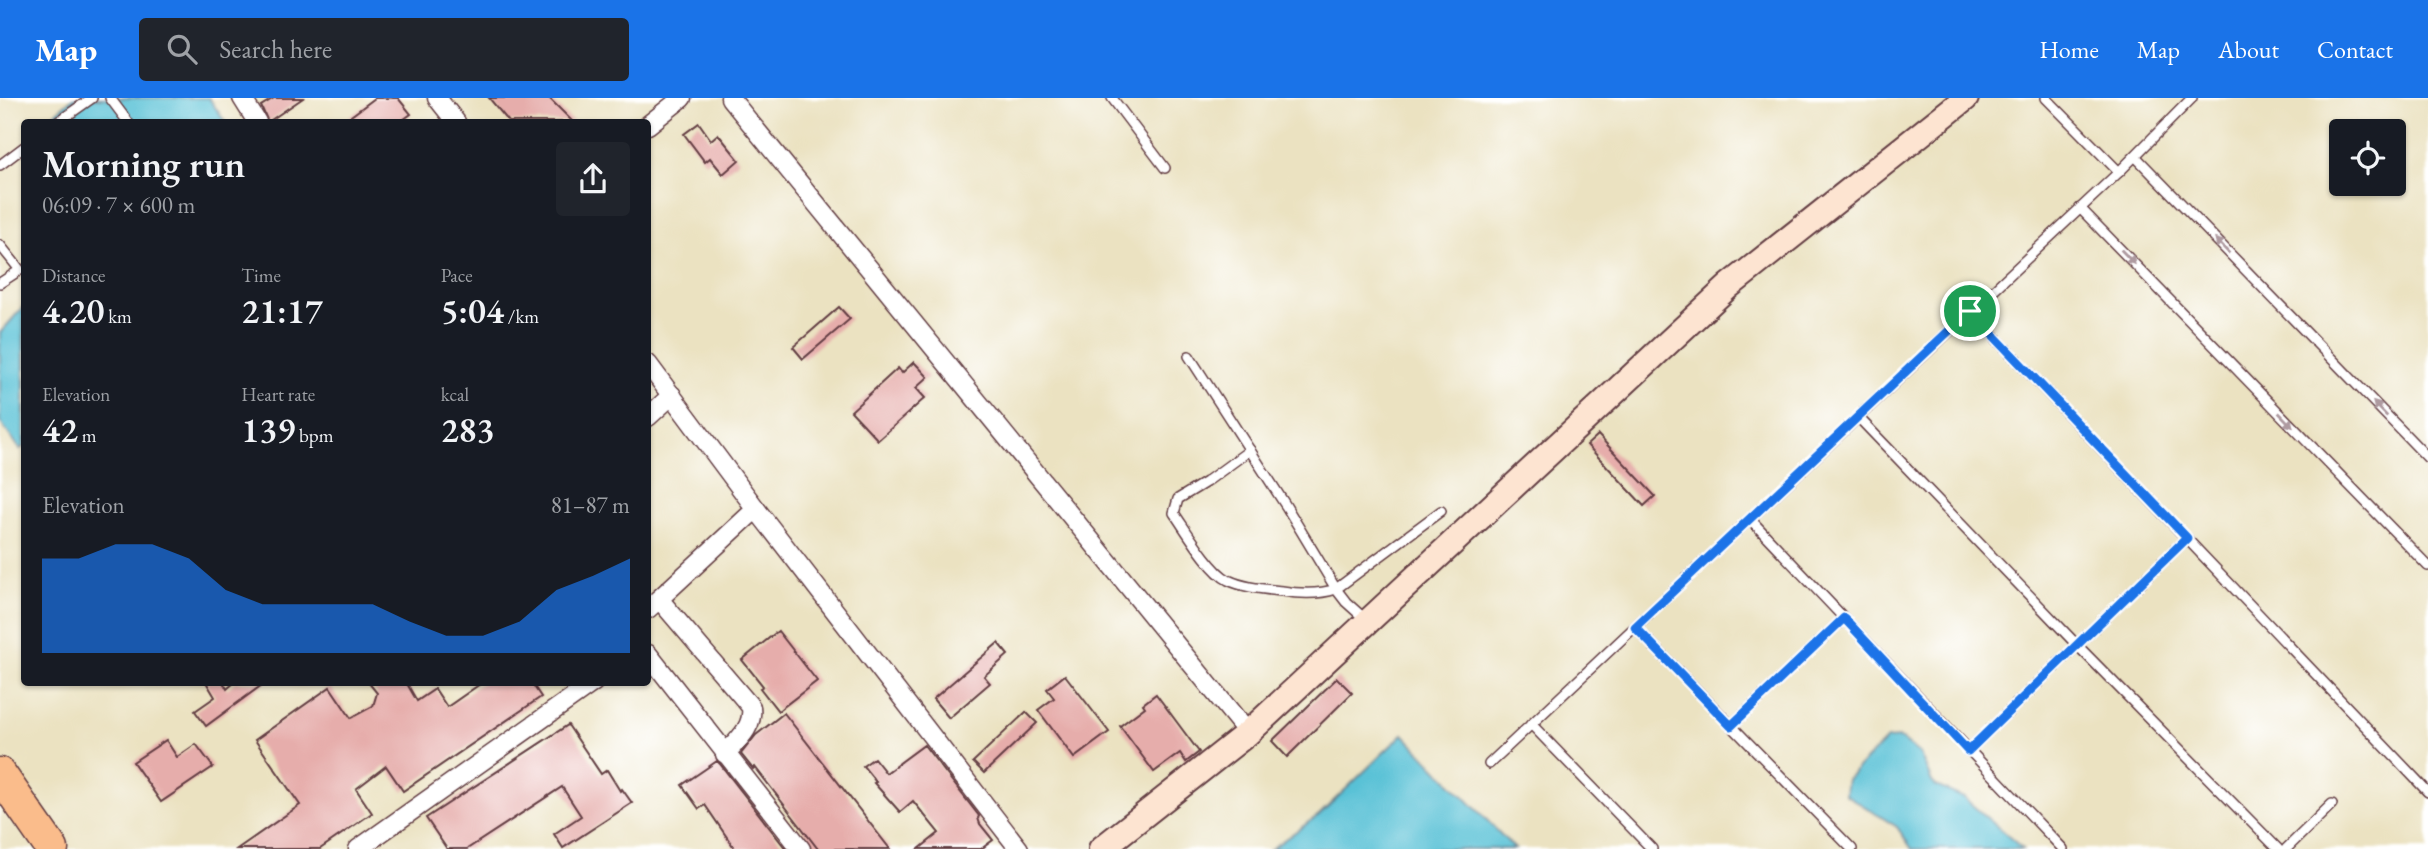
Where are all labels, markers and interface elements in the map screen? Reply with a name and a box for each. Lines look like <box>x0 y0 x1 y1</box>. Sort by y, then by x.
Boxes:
search box <box>139 18 629 81</box>
text: Map <box>35 28 97 71</box>
icon: search <box>163 30 201 68</box>
text: Search here <box>219 32 332 66</box>
text: Home <box>2039 34 2099 65</box>
text: Map <box>2137 34 2180 65</box>
text: About <box>2218 34 2279 65</box>
text: Contact <box>2317 34 2393 65</box>
map controls <box>2329 119 2406 196</box>
button: locate <box>2329 119 2406 196</box>
text: Morning run <box>42 139 245 188</box>
button: share <box>556 142 630 216</box>
text: 06:09 · 7 × 600 m <box>42 190 195 220</box>
one-way arrow <box>2214 238 2230 255</box>
one-way arrow <box>2119 249 2136 266</box>
text: Distance <box>42 263 105 288</box>
text: Time <box>241 263 281 288</box>
text: Pace <box>441 263 473 288</box>
pin <box>1940 281 2000 341</box>
text: 4.20 <box>42 288 104 333</box>
text: 21:17 <box>241 288 323 333</box>
text: 5:04 <box>441 288 504 333</box>
icon: arrive <box>1951 292 1989 330</box>
text: km <box>104 304 132 329</box>
text: /km <box>504 304 539 329</box>
text: Elevation <box>42 382 110 407</box>
text: Heart rate <box>241 382 315 407</box>
text: kcal <box>441 382 469 407</box>
one-way arrow <box>2373 401 2389 418</box>
text: 42 <box>42 407 78 452</box>
text: 139 <box>241 407 295 452</box>
text: 283 <box>441 407 495 452</box>
one-way arrow <box>2278 411 2294 428</box>
text: m <box>78 423 97 448</box>
text: bpm <box>295 423 333 448</box>
text: Elevation <box>42 490 125 520</box>
text: 81–87 m <box>551 490 630 520</box>

